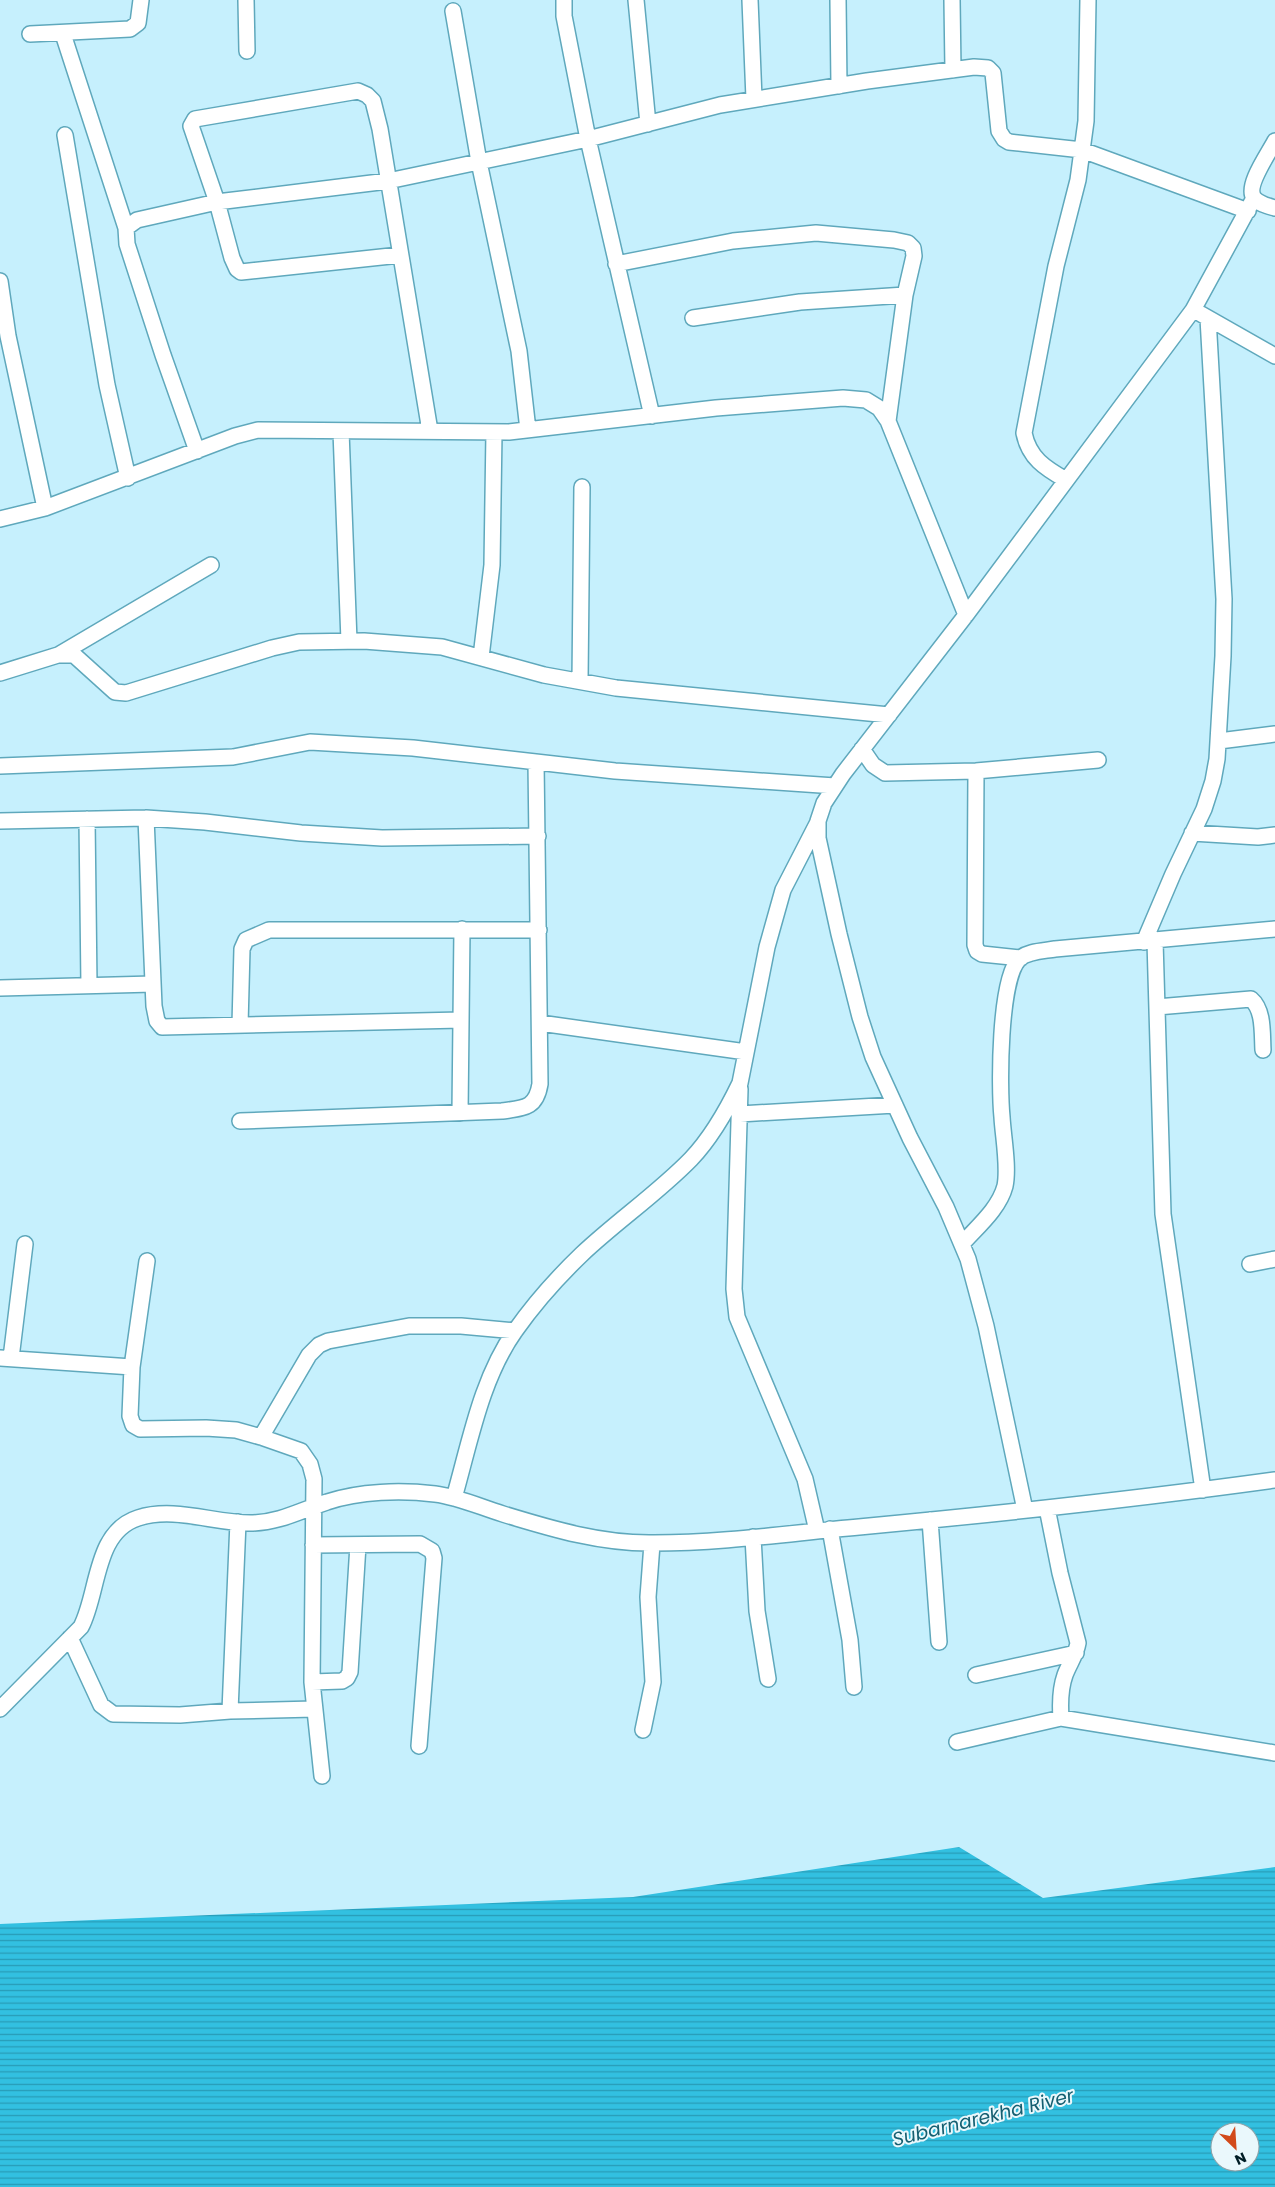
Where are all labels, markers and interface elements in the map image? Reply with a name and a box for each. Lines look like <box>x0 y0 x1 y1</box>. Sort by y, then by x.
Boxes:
water label: Subarnarekha River <box>890 2082 1078 2153</box>
north arrow <box>1210 2122 1260 2172</box>
text: N <box>1231 2147 1249 2170</box>

